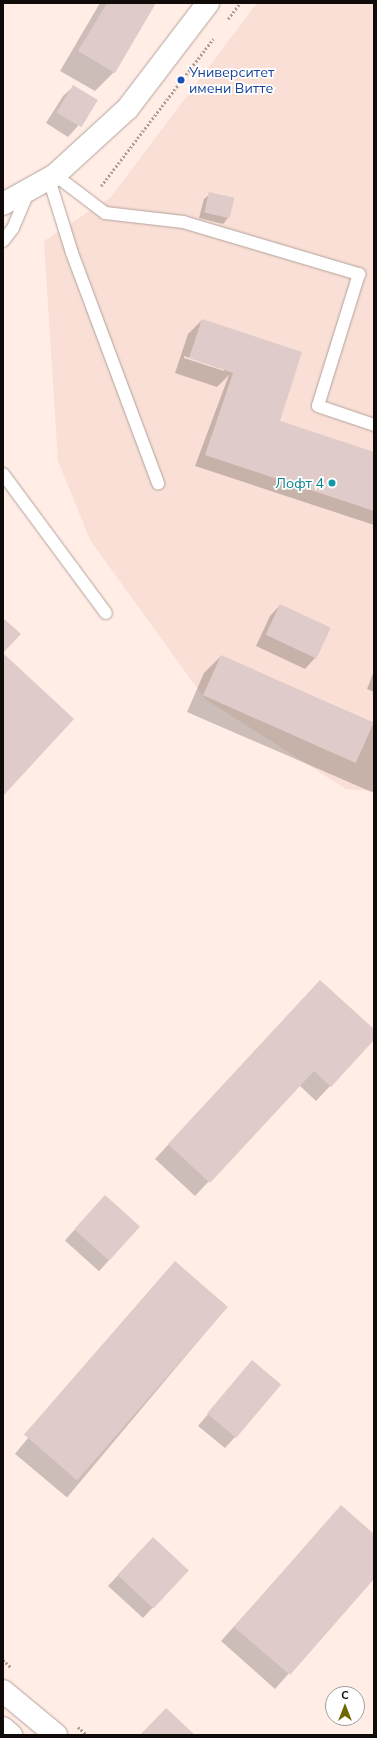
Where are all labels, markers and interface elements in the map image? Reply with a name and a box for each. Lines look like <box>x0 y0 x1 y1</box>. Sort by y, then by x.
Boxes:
place label: Университет имени Витте <box>189 64 274 96</box>
marker: Университет имени Витте <box>176 75 186 85</box>
place label: Лофт 4 <box>275 475 324 491</box>
marker: Лофт 4 <box>327 478 337 488</box>
north arrow <box>325 1686 365 1726</box>
text: С <box>341 1688 349 1702</box>

